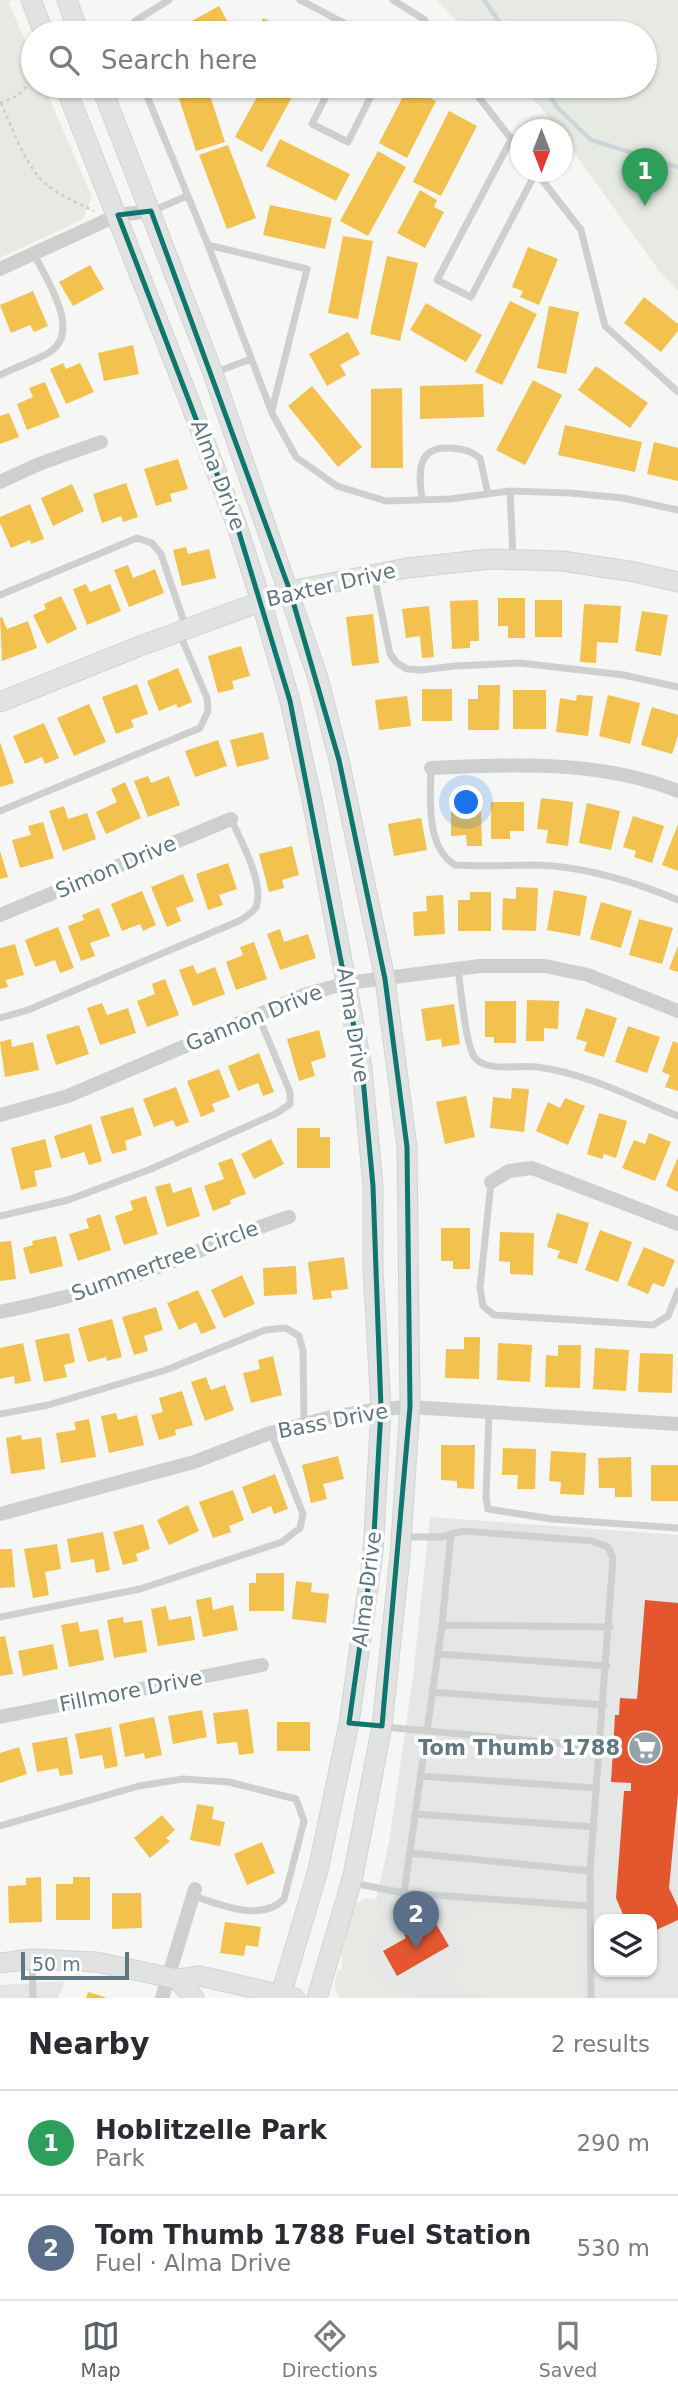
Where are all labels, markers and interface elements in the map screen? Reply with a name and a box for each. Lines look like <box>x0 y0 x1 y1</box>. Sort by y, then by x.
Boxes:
search box <box>21 21 657 98</box>
icon: search <box>45 41 83 79</box>
text: Search here <box>101 45 257 75</box>
north arrow <box>510 119 573 182</box>
pin: 1 <box>622 148 668 206</box>
street label: Alma Drive <box>186 416 250 534</box>
street label: Baxter Drive <box>264 558 398 612</box>
your location <box>449 785 483 819</box>
street label: Simon Drive <box>52 831 180 903</box>
street label: Alma Drive <box>332 966 374 1084</box>
street label: Gannon Drive <box>182 980 326 1056</box>
street label: Summertree Circle <box>68 1216 262 1306</box>
street label: Bass Drive <box>276 1399 390 1443</box>
street label: Alma Drive <box>348 1530 386 1648</box>
street label: Fillmore Drive <box>57 1665 205 1717</box>
supermarket icon: Tom Thumb 1788 <box>626 1729 664 1767</box>
place label: Tom Thumb 1788 <box>418 1736 620 1760</box>
pin: 2 <box>393 1891 439 1949</box>
map controls <box>594 1914 657 1977</box>
button: layers <box>594 1914 657 1977</box>
scale bar <box>21 1949 130 1981</box>
text: 50 m <box>32 1953 81 1975</box>
text: Nearby <box>28 2026 150 2061</box>
text: 2 results <box>551 2031 650 2057</box>
text: Hoblitzelle Park <box>95 2115 327 2145</box>
text: 1 <box>43 2130 59 2156</box>
text: 290 m <box>576 2130 650 2156</box>
text: Park <box>95 2145 145 2171</box>
text: Tom Thumb 1788 Fuel Station <box>95 2220 531 2250</box>
text: 2 <box>43 2235 59 2261</box>
text: 530 m <box>576 2235 650 2261</box>
text: Fuel · Alma Drive <box>95 2250 291 2276</box>
tab: Map <box>81 2317 121 2381</box>
tab: Directions <box>282 2317 378 2381</box>
tab: Saved <box>539 2317 597 2381</box>

